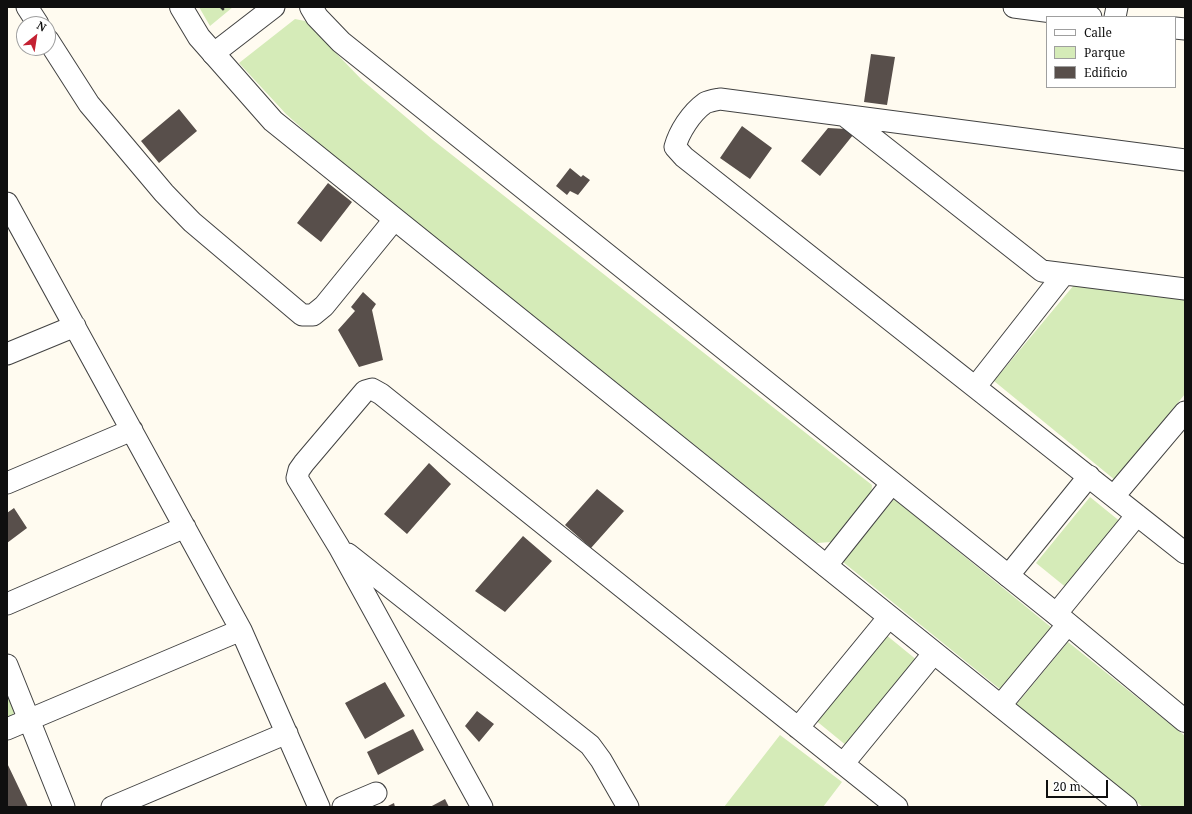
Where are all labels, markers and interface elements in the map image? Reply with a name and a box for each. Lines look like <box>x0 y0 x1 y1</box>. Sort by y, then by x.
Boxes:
north arrow <box>16 16 56 56</box>
legend <box>1046 16 1176 88</box>
text: N <box>34 17 49 35</box>
text: Calle <box>1084 24 1112 41</box>
text: Parque <box>1084 44 1125 61</box>
text: Edificio <box>1084 64 1127 81</box>
scale bar <box>1048 772 1110 798</box>
text: 20 m <box>1053 778 1081 795</box>

